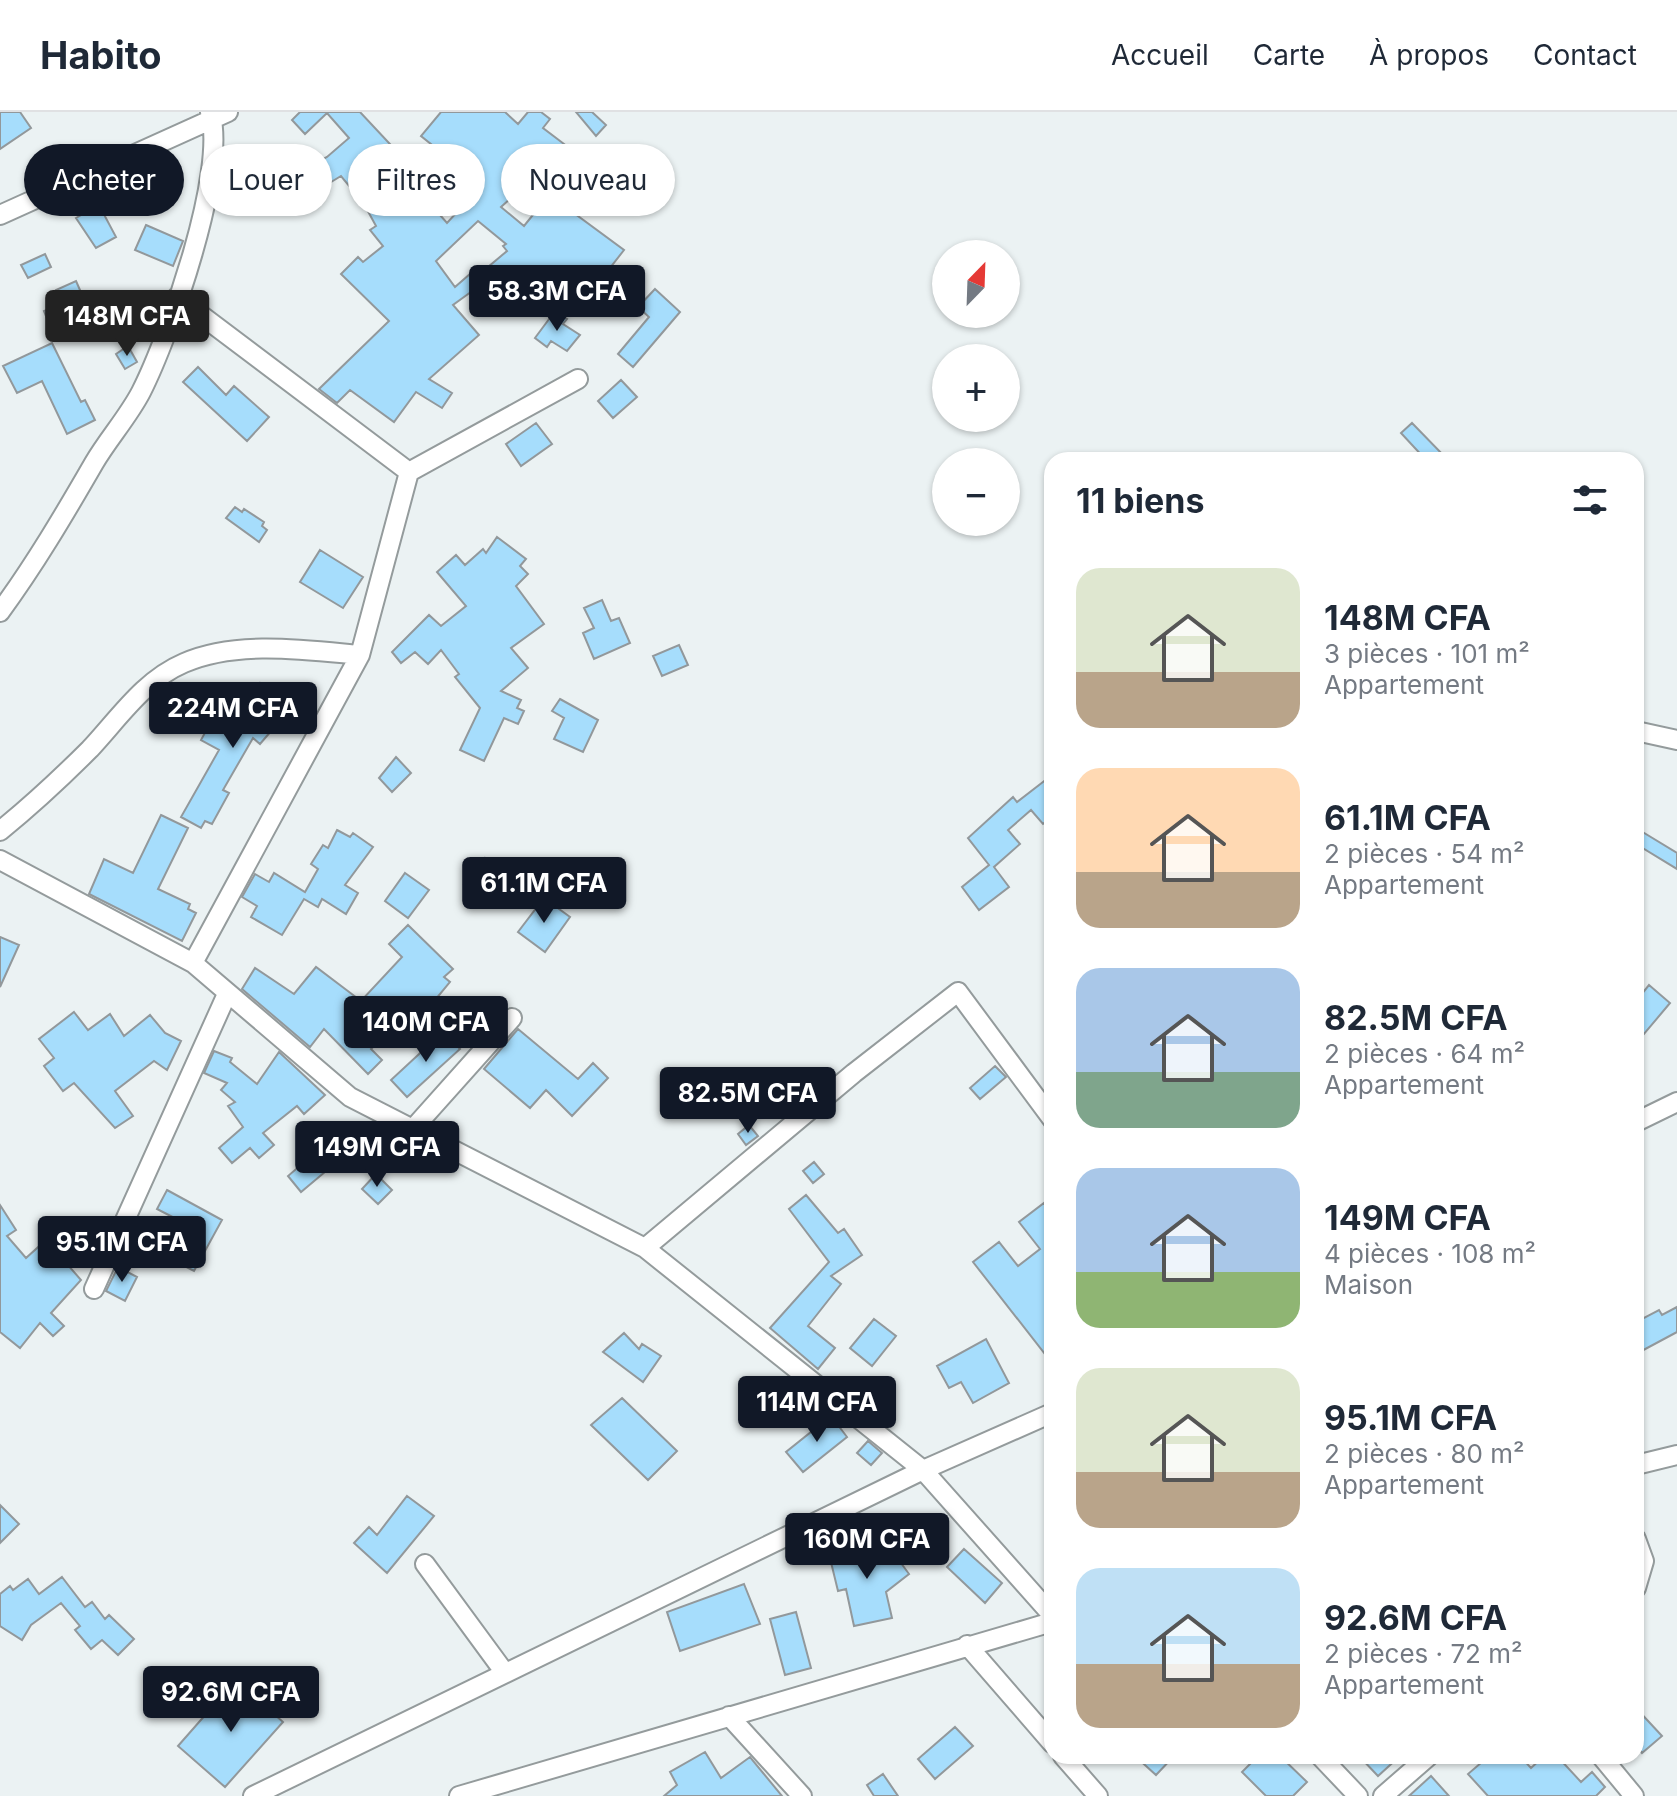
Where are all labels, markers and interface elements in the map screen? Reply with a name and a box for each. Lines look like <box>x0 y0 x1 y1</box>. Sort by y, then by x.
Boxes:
text: Habito <box>40 32 162 78</box>
text: Accueil <box>1111 38 1209 72</box>
text: Carte <box>1253 38 1325 72</box>
text: À propos <box>1369 38 1489 72</box>
text: Contact <box>1533 38 1637 72</box>
chip: Acheter <box>24 144 184 216</box>
chip: Louer <box>200 144 332 216</box>
chip: Filtres <box>348 144 485 216</box>
chip: Nouveau <box>501 144 675 216</box>
north arrow <box>932 240 1020 328</box>
map controls <box>932 240 1020 536</box>
pin: 58.3M CFA <box>465 265 649 333</box>
text: 58.3M CFA <box>487 275 627 306</box>
pin: 148M CFA <box>44 290 210 358</box>
text: 148M CFA <box>63 300 191 331</box>
button: + <box>932 344 1020 432</box>
button: − <box>932 448 1020 536</box>
icon: filters <box>1568 478 1612 522</box>
text: 11 biens <box>1076 480 1204 521</box>
text: 148M CFA <box>1324 597 1491 638</box>
icon: home <box>1140 600 1236 696</box>
text: 3 pièces · 101 m² <box>1324 638 1530 669</box>
text: Appartement <box>1324 669 1484 700</box>
pin: 224M CFA <box>150 682 316 750</box>
text: 224M CFA <box>167 692 299 723</box>
text: 61.1M CFA <box>1324 797 1491 838</box>
icon: home <box>1140 800 1236 896</box>
text: 2 pièces · 54 m² <box>1324 838 1525 869</box>
pin: 61.1M CFA <box>452 857 636 925</box>
text: 61.1M CFA <box>480 867 608 898</box>
text: Appartement <box>1324 869 1484 900</box>
pin: 140M CFA <box>343 996 509 1064</box>
text: 82.5M CFA <box>1324 997 1508 1038</box>
icon: home <box>1140 1000 1236 1096</box>
text: 140M CFA <box>362 1006 490 1037</box>
text: 2 pièces · 64 m² <box>1324 1038 1525 1069</box>
pin: 82.5M CFA <box>656 1067 840 1135</box>
text: Appartement <box>1324 1069 1484 1100</box>
text: 82.5M CFA <box>678 1077 818 1108</box>
pin: 149M CFA <box>294 1121 460 1189</box>
text: 149M CFA <box>313 1131 441 1162</box>
text: 149M CFA <box>1324 1197 1491 1238</box>
icon: home <box>1140 1200 1236 1296</box>
pin: 95.1M CFA <box>30 1216 214 1284</box>
text: 95.1M CFA <box>56 1226 188 1257</box>
text: 4 pièces · 108 m² <box>1324 1238 1536 1269</box>
text: Maison <box>1324 1269 1413 1300</box>
pin: 114M CFA <box>734 1376 900 1444</box>
text: 114M CFA <box>756 1386 878 1417</box>
text: 95.1M CFA <box>1324 1397 1497 1438</box>
icon: home <box>1140 1400 1236 1496</box>
text: 2 pièces · 80 m² <box>1324 1438 1524 1469</box>
text: Appartement <box>1324 1469 1484 1500</box>
pin: 160M CFA <box>784 1513 950 1581</box>
text: 160M CFA <box>803 1523 931 1554</box>
text: 92.6M CFA <box>1324 1597 1507 1638</box>
icon: home <box>1140 1600 1236 1696</box>
text: 2 pièces · 72 m² <box>1324 1638 1523 1669</box>
pin: 92.6M CFA <box>139 1666 323 1734</box>
text: Appartement <box>1324 1669 1484 1700</box>
text: 92.6M CFA <box>161 1676 301 1707</box>

